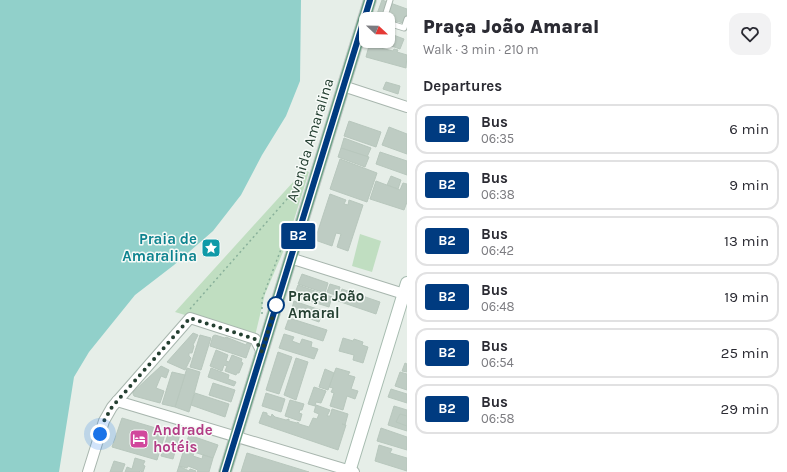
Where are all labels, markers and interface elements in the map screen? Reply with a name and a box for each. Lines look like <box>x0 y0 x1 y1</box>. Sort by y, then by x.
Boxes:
north arrow <box>359 12 395 48</box>
map controls <box>359 12 395 48</box>
button: heart <box>729 13 771 55</box>
text: Praça João Amaral <box>423 16 599 38</box>
text: Walk · 3 min · 210 m <box>423 42 539 57</box>
street label: Avenida Amaralina <box>283 76 337 204</box>
text: Departures <box>423 77 502 95</box>
text: Bus <box>481 113 508 131</box>
text: B2 <box>438 120 456 137</box>
text: 6 min <box>729 120 769 138</box>
text: 06:35 <box>481 131 514 146</box>
text: Bus <box>481 169 508 187</box>
text: B2 <box>438 176 456 193</box>
text: 9 min <box>729 176 769 194</box>
text: 06:38 <box>481 187 515 202</box>
line badge: B2 <box>280 223 316 249</box>
text: Bus <box>481 225 508 243</box>
text: B2 <box>289 227 307 244</box>
place label: Praia de Amaralina <box>122 230 197 265</box>
text: B2 <box>438 232 456 249</box>
text: 13 min <box>724 232 769 250</box>
place icon: Praia de Amaralina <box>200 237 222 259</box>
text: 06:42 <box>481 243 514 258</box>
text: Bus <box>481 281 508 299</box>
place label: Praça João Amaral <box>288 287 364 322</box>
text: B2 <box>438 288 456 305</box>
text: 19 min <box>724 288 769 306</box>
marker: Praça João Amaral <box>267 296 285 314</box>
text: 06:48 <box>481 299 514 314</box>
text: Bus <box>481 337 508 355</box>
text: B2 <box>438 344 456 361</box>
text: 25 min <box>721 344 769 362</box>
text: 06:54 <box>481 355 514 370</box>
text: Bus <box>481 393 508 411</box>
text: B2 <box>438 400 456 417</box>
text: 29 min <box>720 400 769 418</box>
text: 06:58 <box>481 411 514 426</box>
place label: Andrade hotéis <box>153 421 213 456</box>
your location <box>90 424 110 444</box>
hotel icon: Andrade hotéis <box>128 428 150 450</box>

